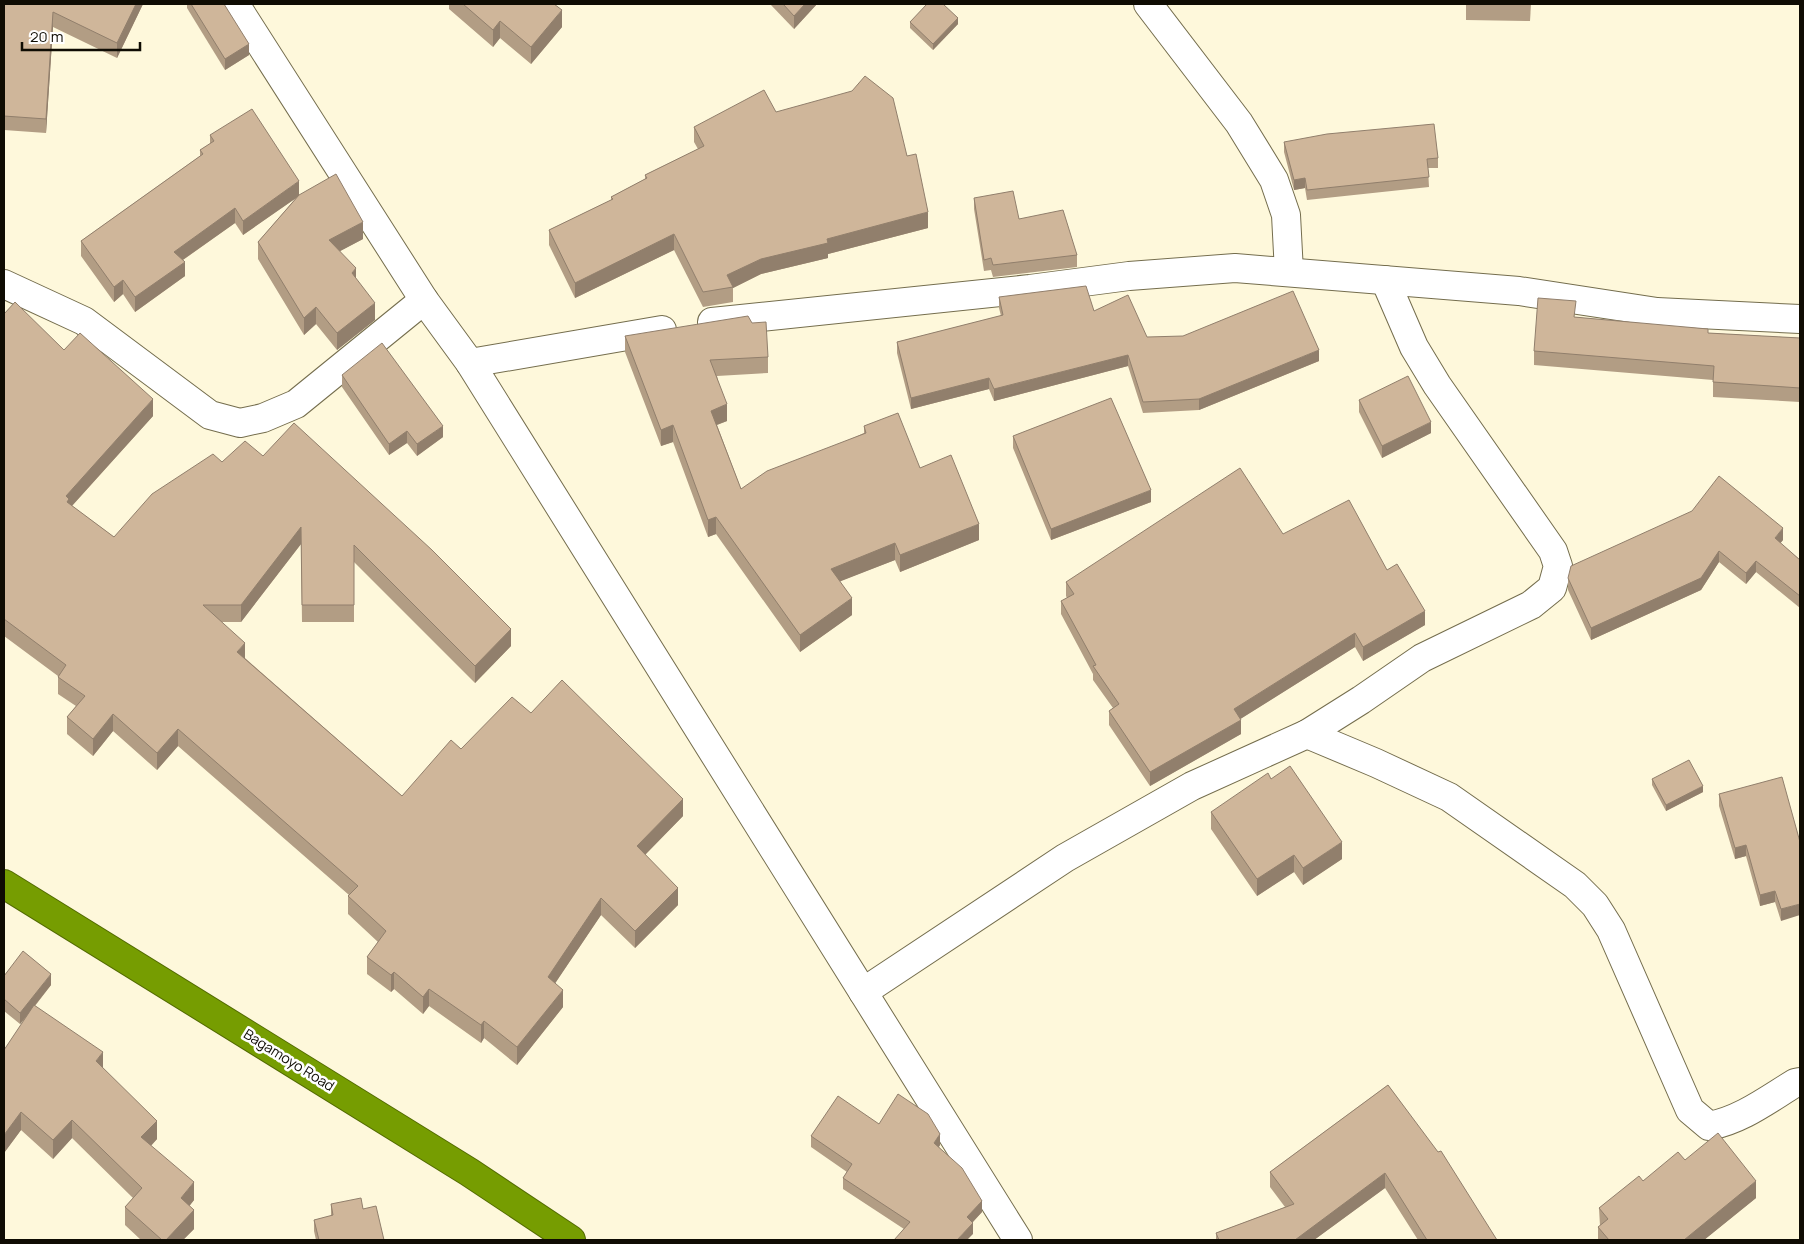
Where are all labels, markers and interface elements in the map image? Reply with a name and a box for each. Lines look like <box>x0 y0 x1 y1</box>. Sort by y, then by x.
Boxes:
scale bar <box>22 20 140 52</box>
text: 20 m <box>30 26 63 47</box>
street label: Bagamoyo Road <box>240 1024 338 1095</box>

